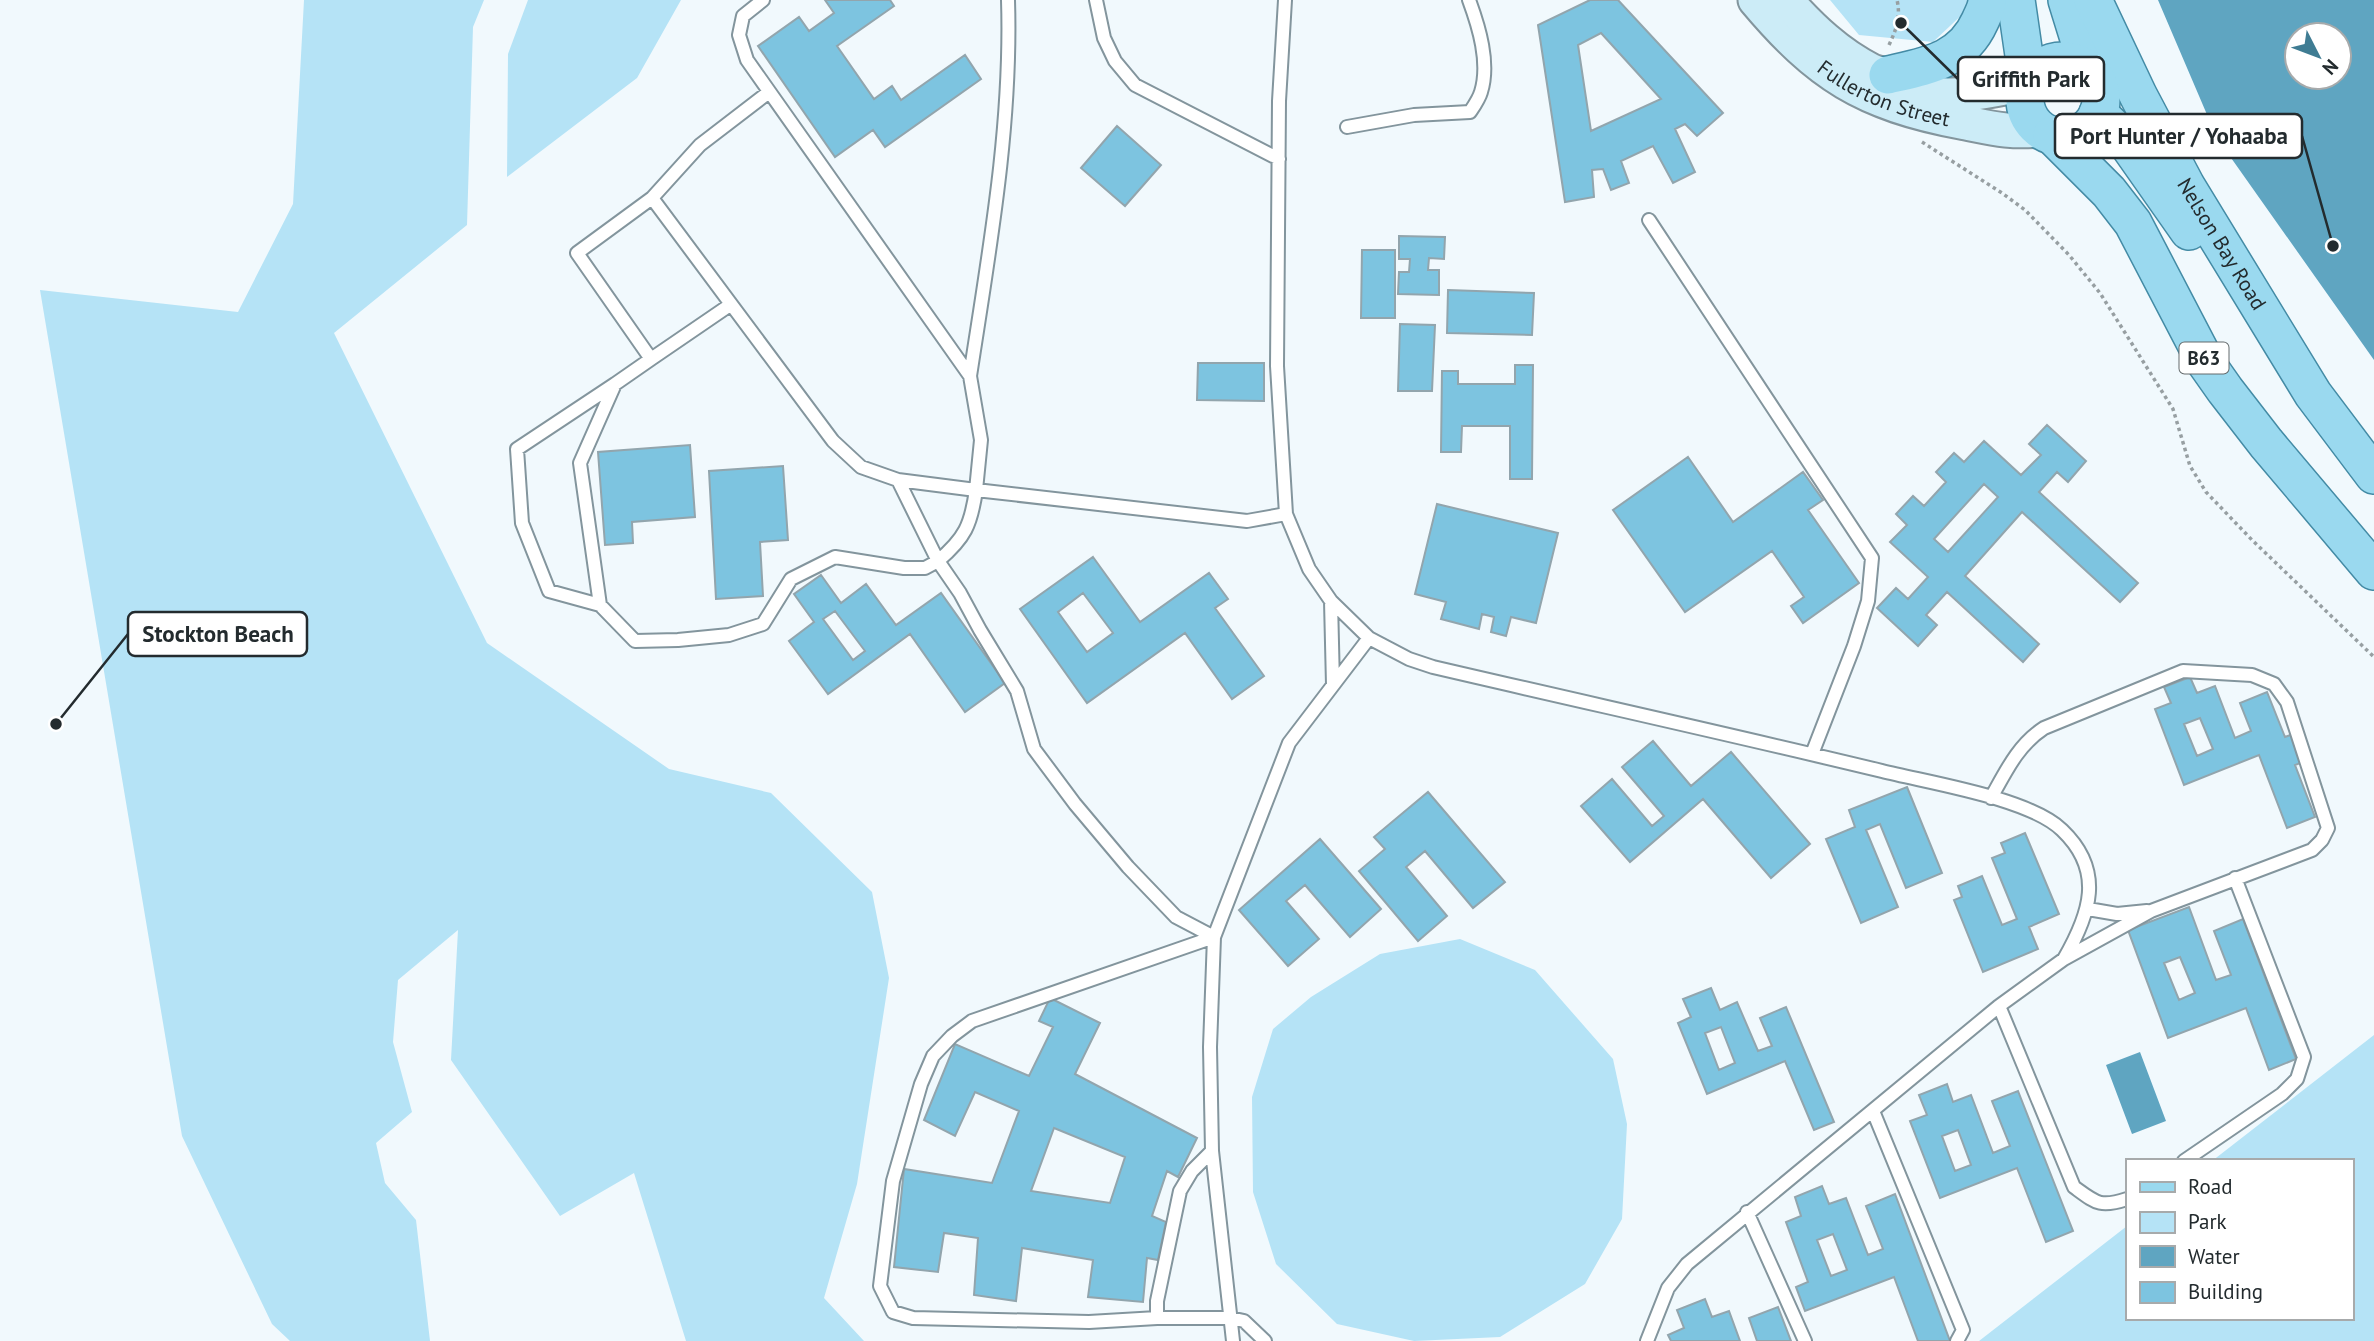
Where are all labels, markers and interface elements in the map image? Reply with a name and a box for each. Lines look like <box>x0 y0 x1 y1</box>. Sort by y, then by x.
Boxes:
north arrow <box>2283 21 2353 91</box>
street label: Fullerton Street <box>1812 54 1952 132</box>
text: N <box>2318 55 2344 80</box>
callout: Griffith Park <box>1958 57 2104 101</box>
text: Griffith Park <box>1972 64 2091 93</box>
callout: Port Hunter / Yohaaba <box>2055 114 2302 158</box>
text: Port Hunter / Yohaaba <box>2070 121 2288 150</box>
street label: Nelson Bay Road <box>2171 173 2272 315</box>
road number: B63 <box>2180 342 2228 374</box>
callout: Stockton Beach <box>128 612 307 656</box>
text: Stockton Beach <box>142 619 294 648</box>
legend <box>2126 1159 2353 1320</box>
text: Road <box>2188 1173 2232 1200</box>
text: Park <box>2188 1208 2227 1235</box>
text: Water <box>2188 1243 2240 1270</box>
text: Building <box>2188 1278 2263 1305</box>

